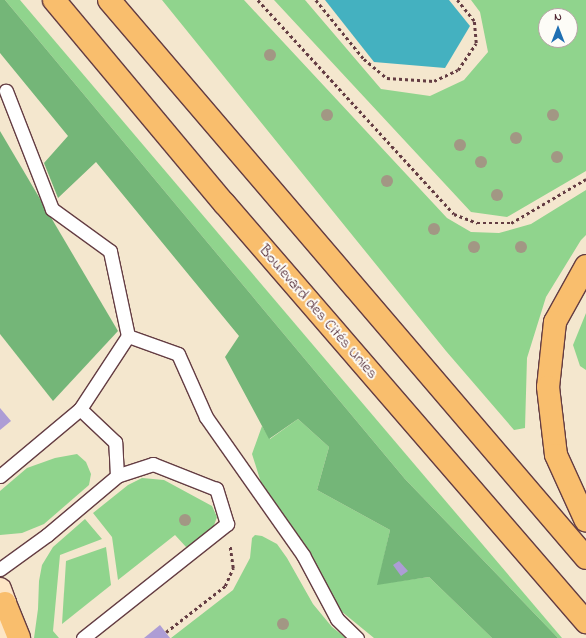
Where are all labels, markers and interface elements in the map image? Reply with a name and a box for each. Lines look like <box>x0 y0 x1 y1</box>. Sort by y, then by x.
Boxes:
north arrow <box>538 8 578 48</box>
text: N <box>554 9 562 25</box>
street label: Boulevard des Cités Unies <box>254 241 382 383</box>

